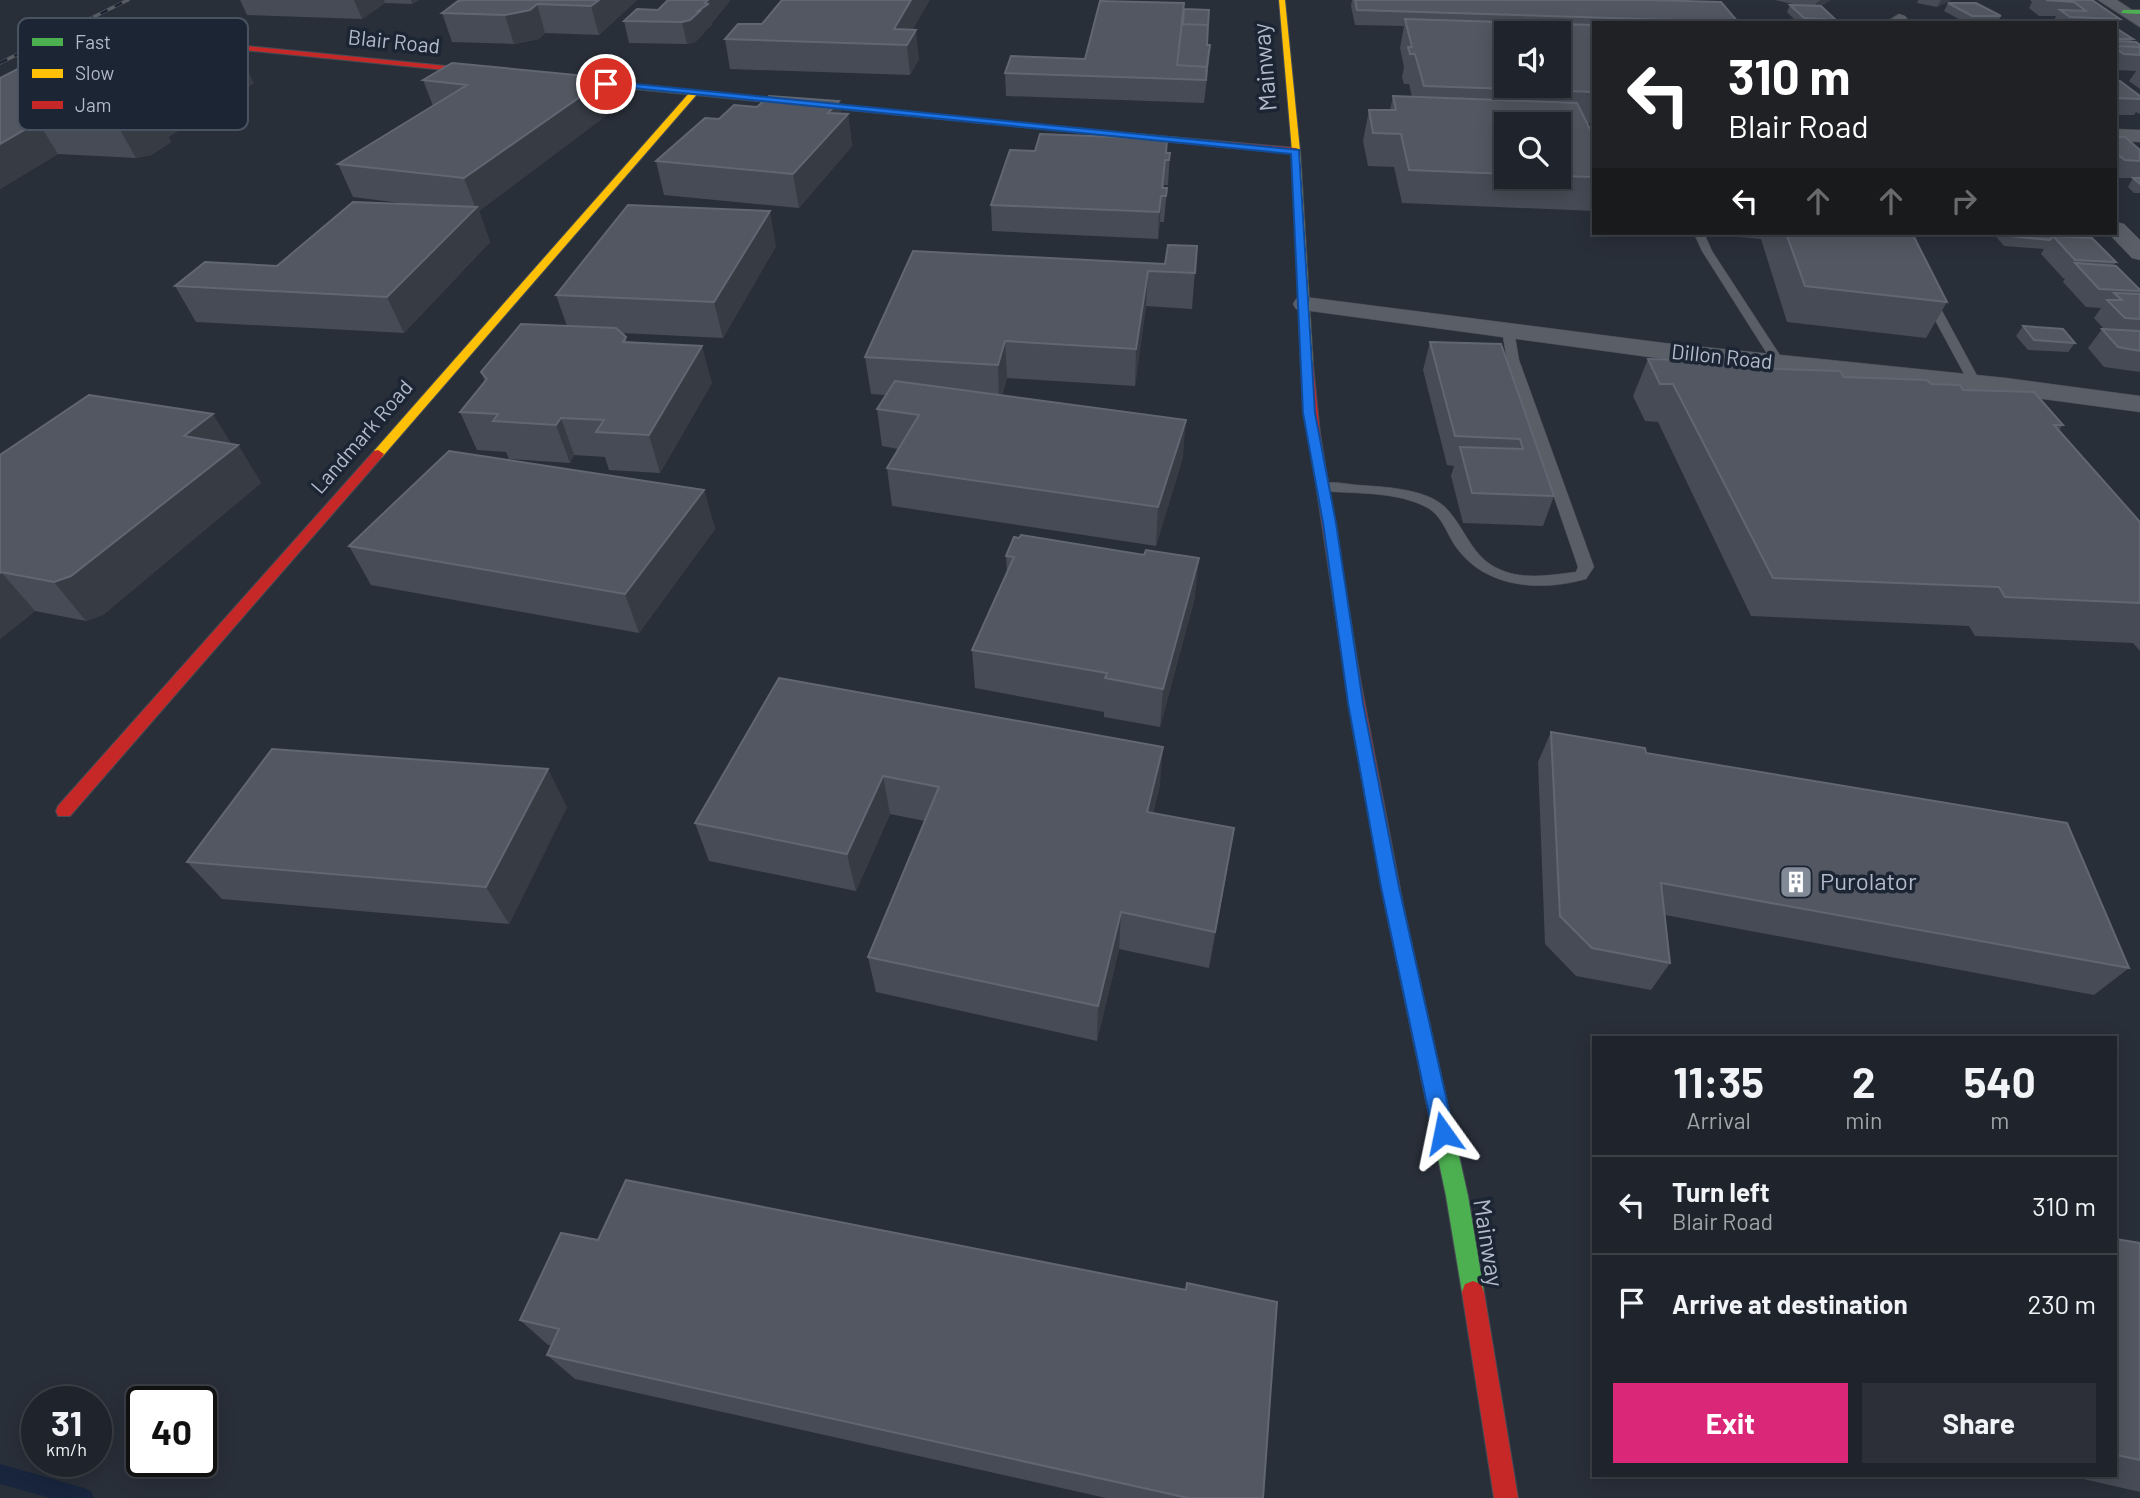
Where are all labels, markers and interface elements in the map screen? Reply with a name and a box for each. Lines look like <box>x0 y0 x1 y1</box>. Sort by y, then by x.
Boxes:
legend <box>18 18 248 130</box>
map controls <box>1494 21 1571 189</box>
button: sound <box>1494 21 1571 98</box>
street label: Mainway <box>1245 22 1282 112</box>
street label: Blair Road <box>347 23 441 58</box>
text: Fast <box>75 30 111 53</box>
text: 310 m <box>1728 46 1850 105</box>
icon: left <box>1613 49 1704 140</box>
pin <box>576 54 636 114</box>
text: Slow <box>75 61 114 84</box>
icon: arrive <box>587 65 625 103</box>
text: Jam <box>75 93 111 116</box>
text: Blair Road <box>1728 106 1869 144</box>
button: search <box>1494 112 1571 189</box>
icon: left <box>1726 182 1764 220</box>
icon: ahead <box>1799 182 1837 220</box>
icon: ahead <box>1872 182 1910 220</box>
icon: right <box>1945 182 1983 220</box>
street label: Dillon Road <box>1670 338 1774 373</box>
street label: Landmark Road <box>305 374 417 498</box>
building icon: Purolator <box>1777 863 1815 901</box>
place label: Purolator <box>1820 866 1917 895</box>
text: 11:35 <box>1673 1056 1764 1106</box>
text: 2 <box>1852 1056 1876 1106</box>
text: 540 <box>1964 1056 2036 1106</box>
position arrow <box>1406 1096 1480 1170</box>
text: Arrival <box>1686 1106 1751 1134</box>
text: min <box>1845 1106 1882 1134</box>
text: m <box>1990 1106 2009 1134</box>
text: Turn left <box>1672 1176 1770 1207</box>
icon: left <box>1613 1186 1651 1224</box>
text: 310 m <box>2032 1190 2096 1221</box>
street label: Mainway <box>1468 1197 1511 1289</box>
text: Blair Road <box>1672 1207 1773 1235</box>
icon: arrive <box>1613 1284 1651 1322</box>
text: Arrive at destination <box>1672 1288 1908 1319</box>
text: 230 m <box>2027 1288 2096 1319</box>
button: Exit <box>1613 1383 1848 1463</box>
button: Share <box>1862 1383 2096 1463</box>
speed limit sign: 40 <box>126 1386 217 1477</box>
text: 31 <box>51 1401 82 1443</box>
text: km/h <box>46 1438 87 1460</box>

